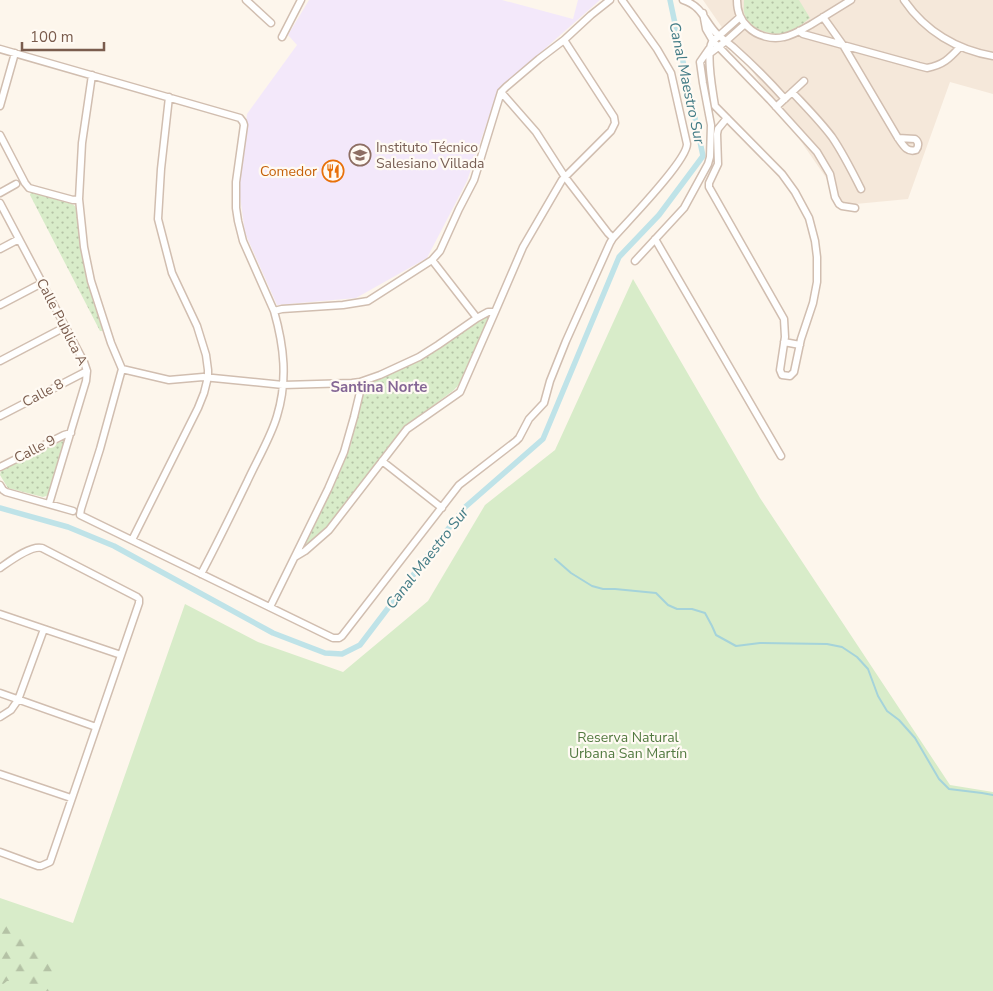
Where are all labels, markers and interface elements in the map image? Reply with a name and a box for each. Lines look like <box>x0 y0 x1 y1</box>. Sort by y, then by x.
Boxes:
scale bar <box>22 20 105 52</box>
water label: Canal Maestro Sur <box>664 20 710 146</box>
text: 100 m <box>30 27 74 47</box>
place label: Instituto Técnico Salesiano Villada <box>376 138 484 173</box>
school or university icon: Instituto Técnico Salesiano Villada <box>348 143 372 167</box>
restaurant icon: Comedor <box>321 159 345 183</box>
place label: Comedor <box>260 162 317 181</box>
street label: Calle Publica A <box>32 275 92 369</box>
street label: Calle 8 <box>19 374 67 412</box>
district label: Santina Norte <box>330 377 428 397</box>
street label: Calle 9 <box>11 430 59 468</box>
water label: Canal Maestro Sur <box>381 502 473 613</box>
park label: Reserva Natural Urbana San Martín <box>569 728 687 763</box>

